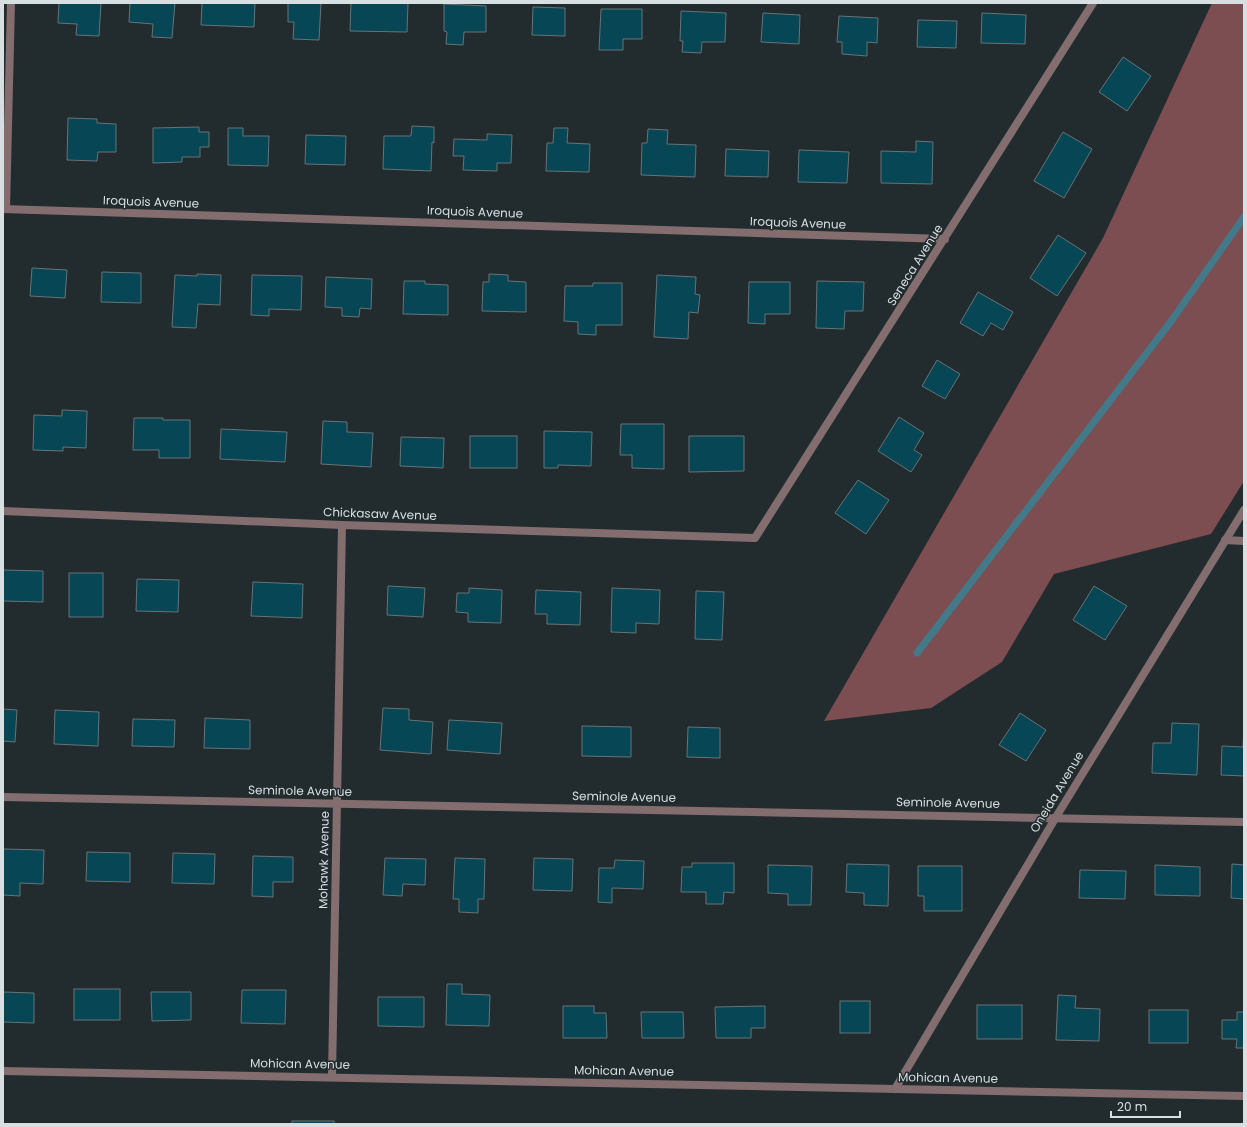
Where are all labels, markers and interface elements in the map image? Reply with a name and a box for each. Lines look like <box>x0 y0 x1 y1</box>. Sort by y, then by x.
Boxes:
street label: Iroquois Avenue <box>103 191 199 212</box>
street label: Iroquois Avenue <box>427 201 523 222</box>
street label: Iroquois Avenue <box>750 212 846 233</box>
street label: Seneca Avenue <box>883 221 946 309</box>
street label: Chickasaw Avenue <box>323 503 437 524</box>
street label: Oneida Avenue <box>1026 748 1088 836</box>
street label: Seminole Avenue <box>248 781 352 800</box>
street label: Seminole Avenue <box>572 787 676 806</box>
street label: Seminole Avenue <box>896 793 1000 812</box>
street label: Mohawk Avenue <box>314 811 333 909</box>
street label: Mohican Avenue <box>250 1054 350 1073</box>
street label: Mohican Avenue <box>574 1061 674 1080</box>
street label: Mohican Avenue <box>898 1068 998 1087</box>
scale bar <box>1111 1093 1180 1119</box>
text: 20 m <box>1117 1098 1147 1115</box>

